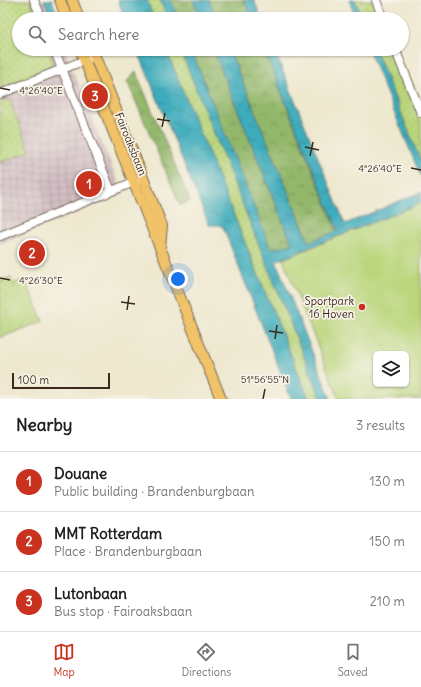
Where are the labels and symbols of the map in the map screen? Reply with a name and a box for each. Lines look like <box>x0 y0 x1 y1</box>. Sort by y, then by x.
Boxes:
pin: 3 <box>82 81 108 111</box>
text: 4°26'40"E <box>19 84 63 97</box>
street label: Fairoaksbaan <box>112 110 150 178</box>
text: 4°26'40"E <box>358 162 402 175</box>
pin: 1 <box>76 169 102 199</box>
pin: 2 <box>19 238 45 268</box>
your location <box>168 269 188 289</box>
text: 4°26'30"E <box>19 274 63 287</box>
place label: Sportpark 16 Hoven <box>305 294 354 321</box>
marker: Sportpark 16 Hoven <box>357 302 367 312</box>
scale bar <box>12 371 110 390</box>
text: 51°56'55"N <box>241 373 289 386</box>

